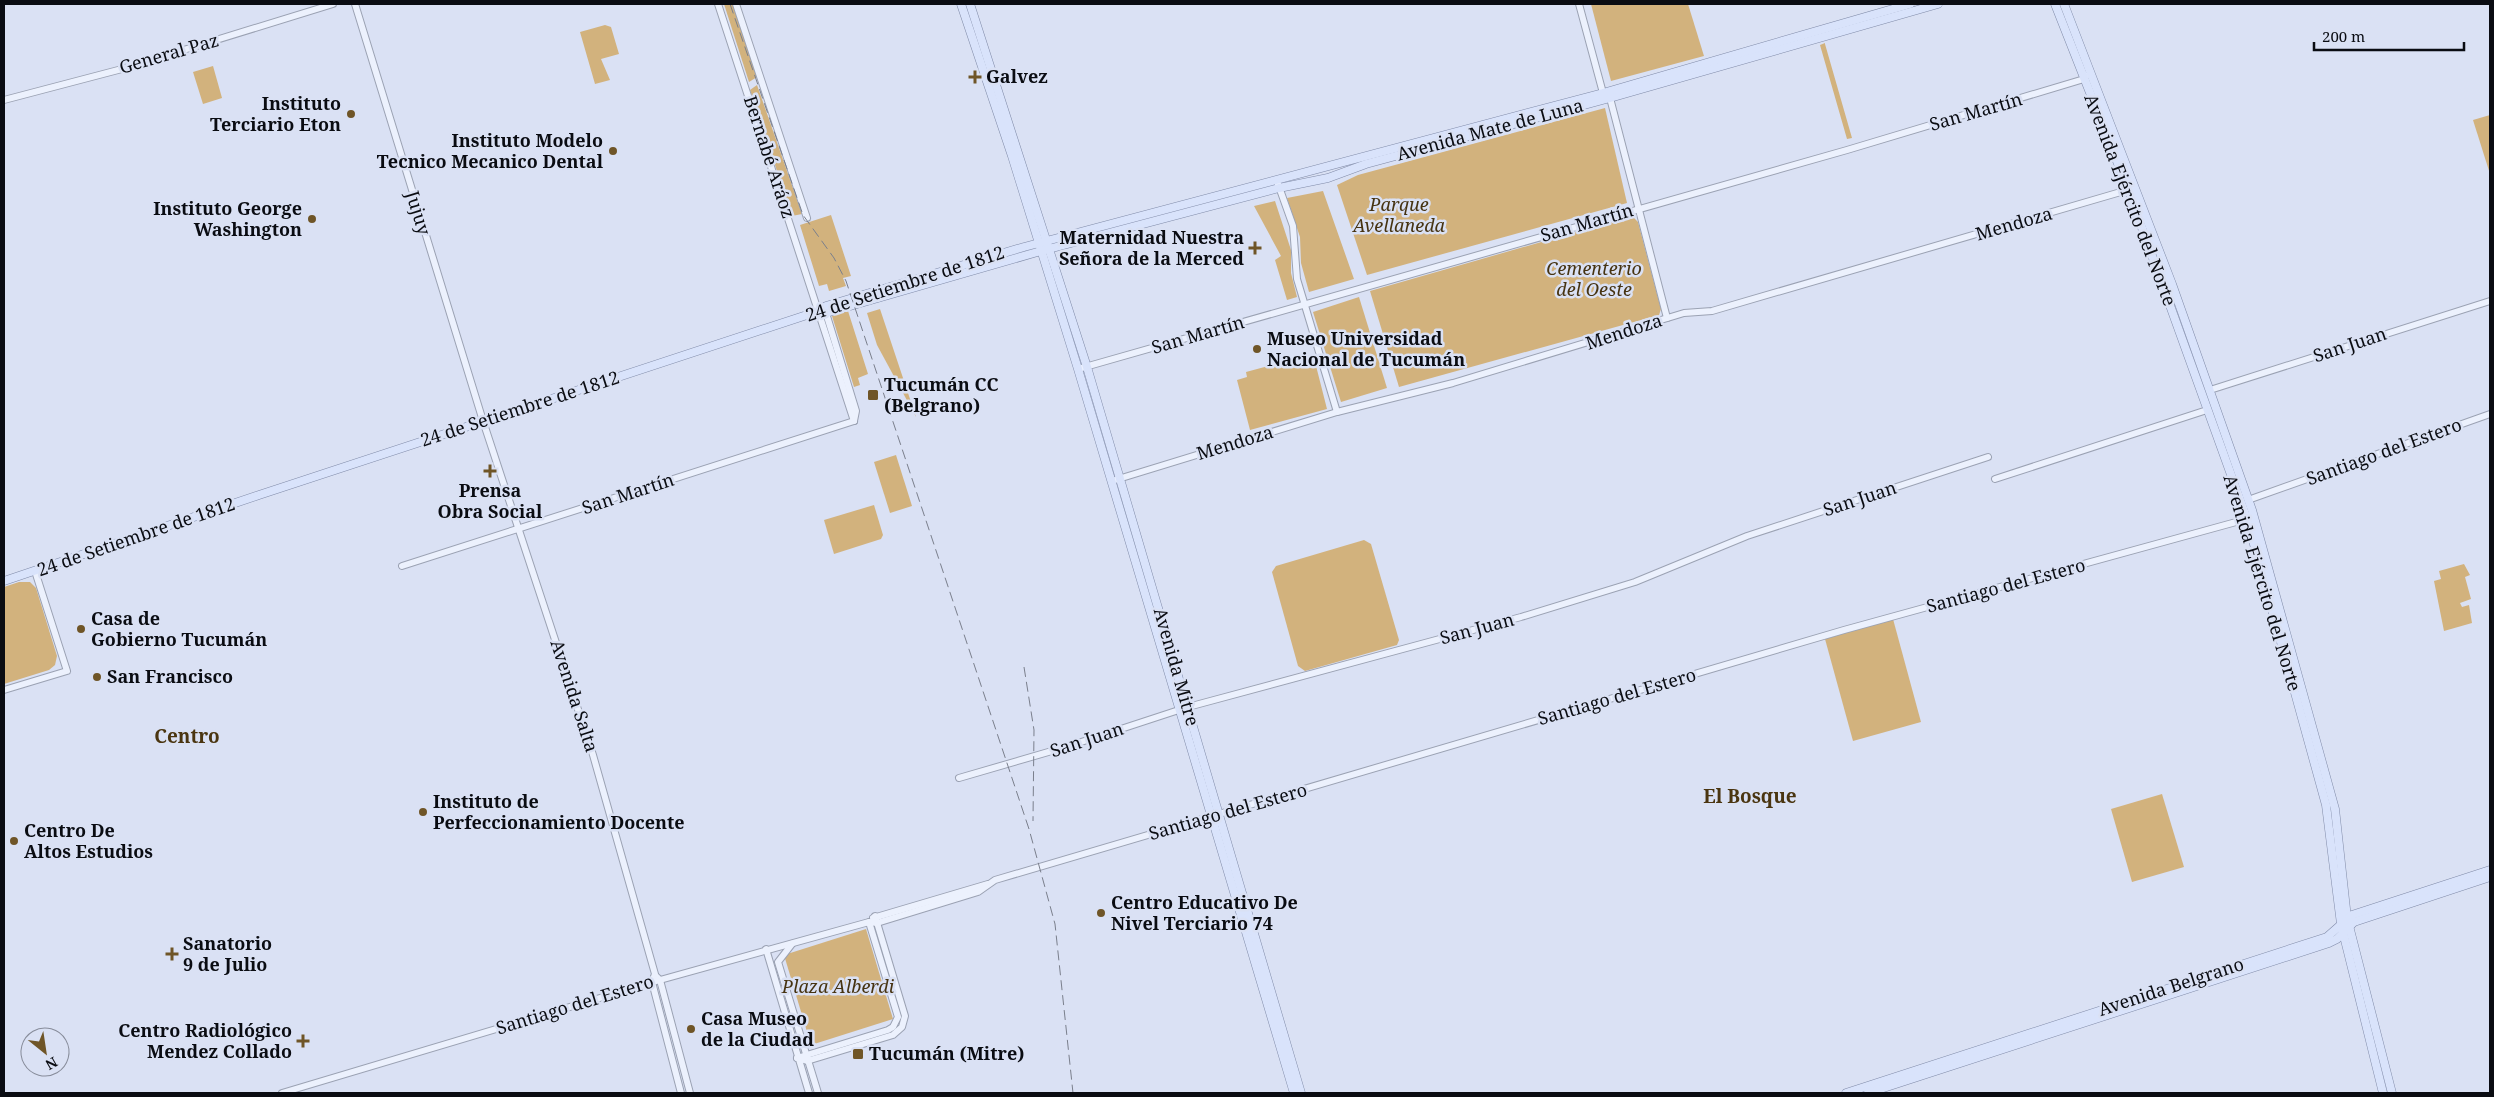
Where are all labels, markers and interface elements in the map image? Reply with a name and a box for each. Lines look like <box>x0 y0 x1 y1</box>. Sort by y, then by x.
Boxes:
scale bar <box>2314 20 2464 52</box>
text: 200 m <box>2322 26 2365 46</box>
street label: General Paz <box>116 27 221 79</box>
place label: Galvez <box>986 64 1048 88</box>
marker: Galvez <box>968 70 982 84</box>
street label: San Martín <box>1927 86 2025 136</box>
street label: Avenida Ejército del Norte <box>2079 90 2182 309</box>
place label: Instituto Terciario Eton <box>210 91 341 136</box>
street label: Bernabé Aráoz <box>739 92 801 221</box>
street label: Avenida Mate de Luna <box>1394 93 1586 166</box>
marker: Instituto Terciario Eton <box>345 108 357 120</box>
place label: Instituto Modelo Tecnico Mecanico Dental <box>377 128 604 173</box>
marker: Instituto Modelo Tecnico Mecanico Dental <box>607 145 619 157</box>
street label: Jujuy <box>401 187 437 238</box>
park label: Parque Avellaneda <box>1351 192 1446 237</box>
place label: Instituto George Washington <box>153 196 302 241</box>
street label: San Martín <box>1538 197 1636 247</box>
street label: Mendoza <box>1972 201 2055 245</box>
marker: Instituto George Washington <box>306 213 318 225</box>
place label: Maternidad Nuestra Señora de la Merced <box>1059 225 1244 270</box>
street label: 24 de Setiembre de 1812 <box>802 240 1007 327</box>
marker: Maternidad Nuestra Señora de la Merced <box>1248 241 1262 255</box>
park label: Cementerio del Oeste <box>1546 256 1642 301</box>
street label: Mendoza <box>1582 307 1665 355</box>
street label: San Martín <box>1149 309 1247 359</box>
street label: San Juan <box>2310 321 2390 367</box>
place label: Museo Universidad Nacional de Tucumán <box>1267 326 1465 371</box>
marker: Museo Universidad Nacional de Tucumán <box>1251 343 1263 355</box>
street label: 24 de Setiembre de 1812 <box>417 365 622 452</box>
place label: Tucumán CC (Belgrano) <box>884 372 999 417</box>
marker: Tucumán CC (Belgrano) <box>866 388 880 402</box>
street label: Santiago del Estero <box>2303 412 2465 490</box>
street label: Mendoza <box>1193 419 1276 465</box>
marker: Prensa Obra Social <box>483 464 497 478</box>
street label: San Martín <box>579 467 677 519</box>
street label: Avenida Ejército del Norte <box>2219 472 2307 694</box>
street label: San Juan <box>1820 475 1900 521</box>
place label: Prensa Obra Social <box>438 478 543 523</box>
street label: 24 de Setiembre de 1812 <box>34 491 238 581</box>
street label: Santiago del Estero <box>1924 552 2088 618</box>
street label: Avenida Mitre <box>1149 605 1205 729</box>
place label: Casa de Gobierno Tucumán <box>91 606 267 651</box>
street label: San Juan <box>1437 607 1517 649</box>
marker: Casa de Gobierno Tucumán <box>75 623 87 635</box>
street label: Avenida Salta <box>545 636 604 755</box>
street label: Santiago del Estero <box>1535 662 1699 730</box>
place label: San Francisco <box>107 664 233 688</box>
marker: San Francisco <box>91 671 103 683</box>
street label: San Juan <box>1047 716 1127 762</box>
district label: Centro <box>154 723 220 749</box>
street label: Santiago del Estero <box>1146 777 1310 845</box>
district label: El Bosque <box>1703 783 1797 809</box>
place label: Instituto de Perfeccionamiento Docente <box>433 789 685 834</box>
marker: Instituto de Perfeccionamiento Docente <box>417 806 429 818</box>
place label: Centro De Altos Estudios <box>24 818 153 863</box>
marker: Centro De Altos Estudios <box>8 835 20 847</box>
place label: Centro Educativo De Nivel Terciario 74 <box>1111 890 1298 935</box>
marker: Centro Educativo De Nivel Terciario 74 <box>1095 907 1107 919</box>
place label: Sanatorio 9 de Julio <box>183 931 272 976</box>
marker: Sanatorio 9 de Julio <box>165 947 179 961</box>
street label: Avenida Belgrano <box>2095 951 2247 1021</box>
street label: Santiago del Estero <box>493 969 656 1039</box>
park label: Plaza Alberdi <box>781 974 895 998</box>
place label: Casa Museo de la Ciudad <box>701 1006 814 1051</box>
place label: Centro Radiológico Mendez Collado <box>118 1018 292 1063</box>
marker: Casa Museo de la Ciudad <box>685 1023 697 1035</box>
north arrow <box>20 1027 70 1077</box>
marker: Centro Radiológico Mendez Collado <box>296 1034 310 1048</box>
place label: Tucumán (Mitre) <box>869 1041 1024 1065</box>
marker: Tucumán (Mitre) <box>851 1047 865 1061</box>
text: N <box>42 1053 61 1075</box>

